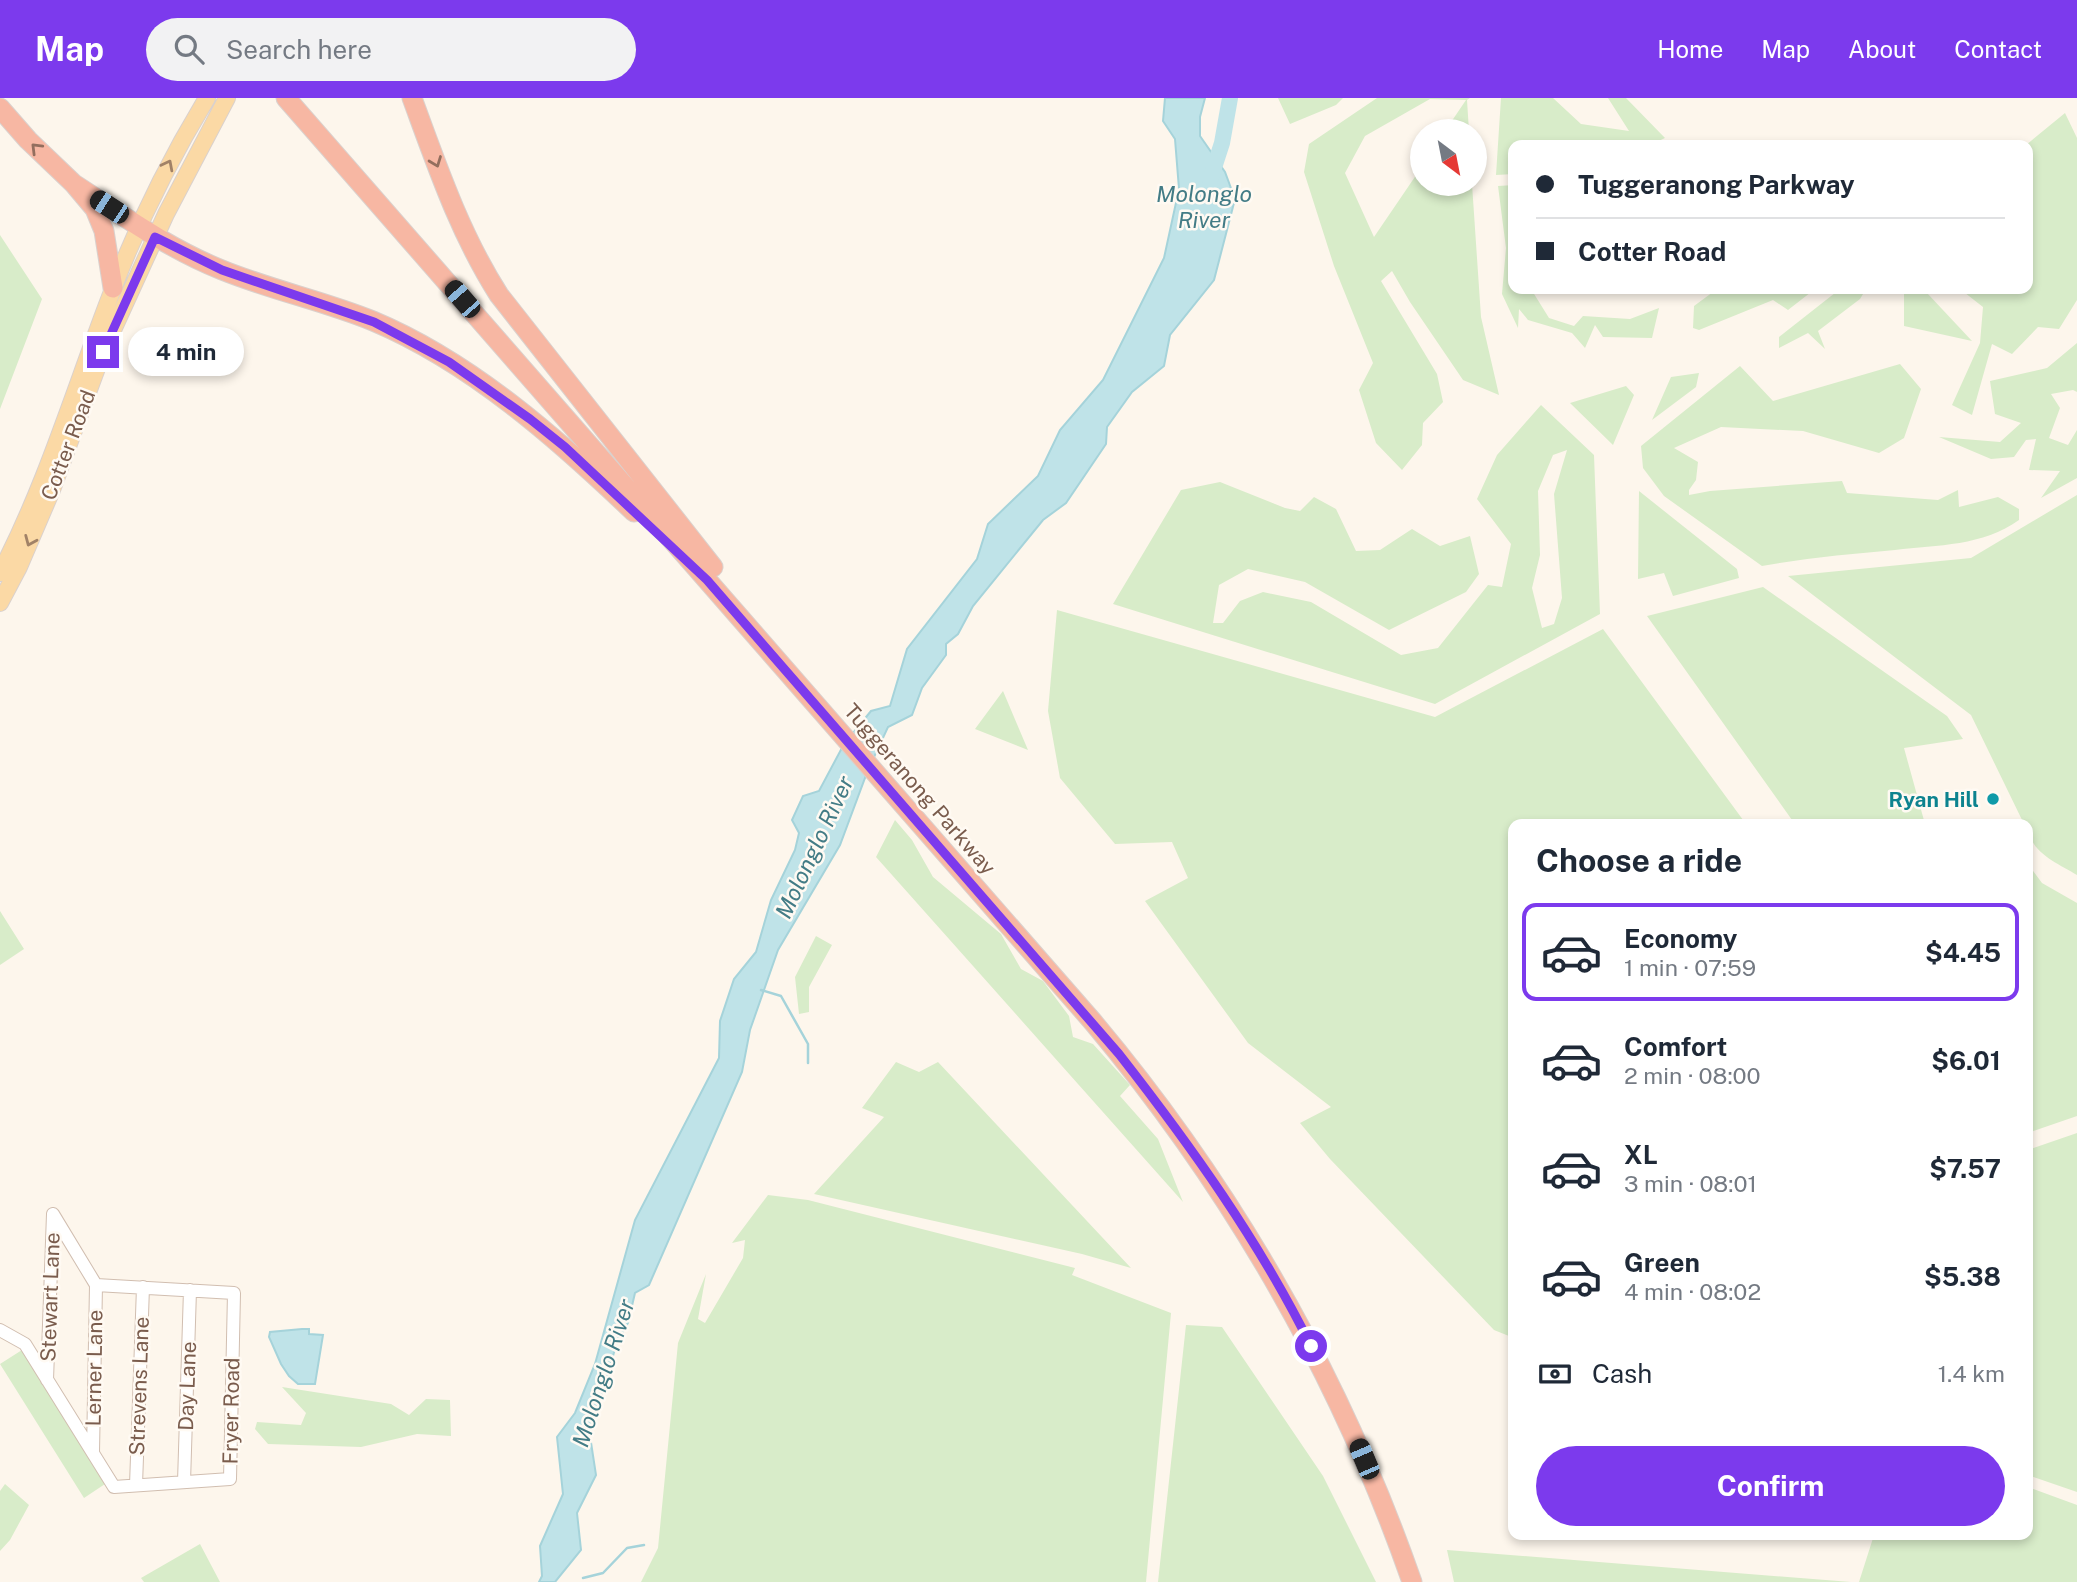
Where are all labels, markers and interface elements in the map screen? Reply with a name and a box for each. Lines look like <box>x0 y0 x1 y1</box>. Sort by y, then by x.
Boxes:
search box <box>146 18 636 81</box>
text: Map <box>35 30 104 68</box>
icon: search <box>170 30 208 68</box>
text: Search here <box>226 34 372 65</box>
text: Home <box>1657 35 1723 63</box>
text: Map <box>1761 35 1810 63</box>
text: About <box>1848 35 1916 63</box>
text: Contact <box>1954 35 2042 63</box>
north arrow <box>1410 119 1488 196</box>
map controls <box>1410 119 1487 196</box>
one-way arrow <box>31 143 44 156</box>
one-way arrow <box>428 155 442 167</box>
one-way arrow <box>160 160 174 172</box>
text: Tuggeranong Parkway <box>1578 169 1855 200</box>
water label: Molonglo River <box>1156 180 1252 233</box>
car <box>86 187 133 227</box>
text: Cotter Road <box>1578 236 1726 267</box>
car <box>441 276 484 322</box>
callout: 4 min <box>128 328 243 376</box>
route end <box>87 336 119 368</box>
text: 4 min <box>156 338 216 365</box>
street label: Cotter Road <box>36 386 100 504</box>
one-way arrow <box>24 534 38 547</box>
street label: Tuggeranong Parkway <box>839 698 1001 880</box>
water label: Molonglo River <box>769 771 859 922</box>
place label: Ryan Hill <box>1889 787 1979 812</box>
marker: Ryan Hill <box>1985 791 2001 807</box>
text: Choose a ride <box>1536 842 1742 879</box>
icon: car <box>1540 921 1603 984</box>
text: Economy <box>1624 923 1737 954</box>
text: $4.45 <box>1925 937 2001 968</box>
text: 1 min · 07:59 <box>1624 954 1756 981</box>
icon: car <box>1540 1029 1603 1092</box>
text: Comfort <box>1624 1031 1727 1062</box>
text: $6.01 <box>1931 1045 2001 1076</box>
text: 2 min · 08:00 <box>1624 1062 1761 1089</box>
icon: car <box>1540 1137 1603 1200</box>
text: XL <box>1624 1139 1658 1170</box>
text: $7.57 <box>1929 1153 2001 1184</box>
text: 3 min · 08:01 <box>1624 1170 1757 1197</box>
street label: Stewart Lane <box>35 1232 65 1362</box>
icon: car <box>1540 1245 1603 1308</box>
text: Green <box>1624 1247 1700 1278</box>
text: $5.38 <box>1924 1261 2001 1292</box>
text: 4 min · 08:02 <box>1624 1278 1761 1305</box>
water label: Molonglo River <box>566 1295 640 1450</box>
street label: Lerner Lane <box>80 1310 108 1426</box>
street label: Strevens Lane <box>124 1316 154 1456</box>
route start <box>1295 1330 1327 1362</box>
street label: Day Lane <box>173 1341 201 1431</box>
icon: cash <box>1536 1355 1574 1393</box>
street label: Fryer Road <box>218 1357 244 1465</box>
text: Cash <box>1592 1358 1652 1389</box>
text: 1.4 km <box>1938 1360 2005 1387</box>
car <box>1347 1436 1382 1482</box>
button: Confirm <box>1536 1446 2005 1526</box>

